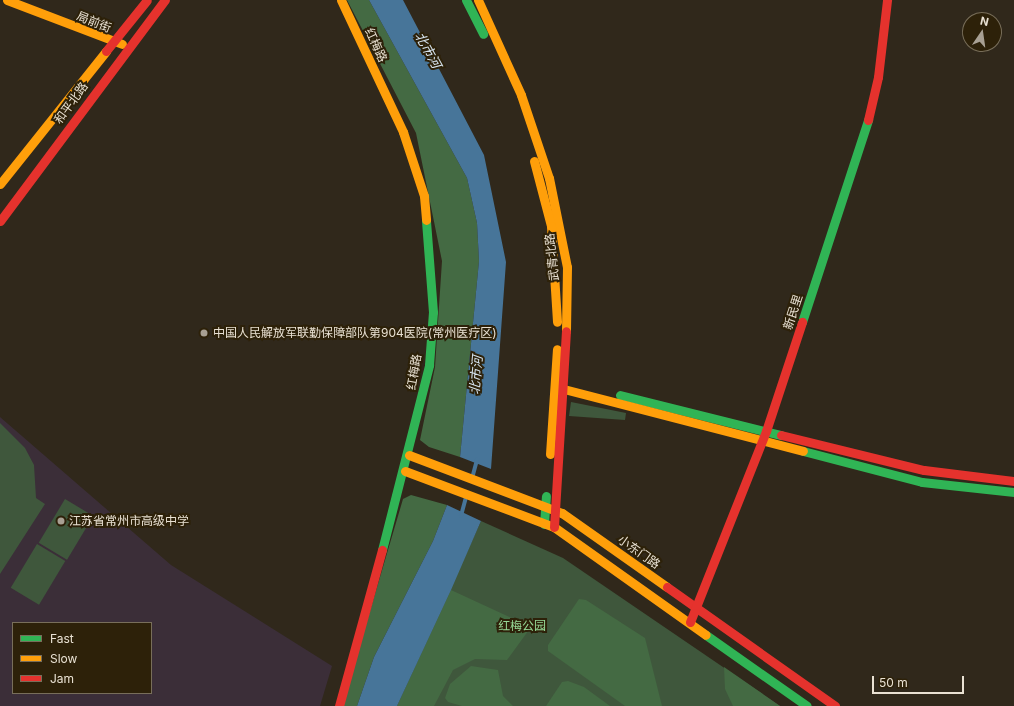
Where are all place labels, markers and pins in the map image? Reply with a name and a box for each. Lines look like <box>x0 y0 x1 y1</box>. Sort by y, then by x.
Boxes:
place label: 中国人民解放军联勤保障部队第904医院(常州医疗区) <box>213 326 497 340</box>
marker: 中国人民解放军联勤保障部队第904医院(常州医疗区) <box>198 327 210 339</box>
place label: 江苏省常州市高级中学 <box>69 514 189 528</box>
marker: 江苏省常州市高级中学 <box>56 516 66 526</box>

